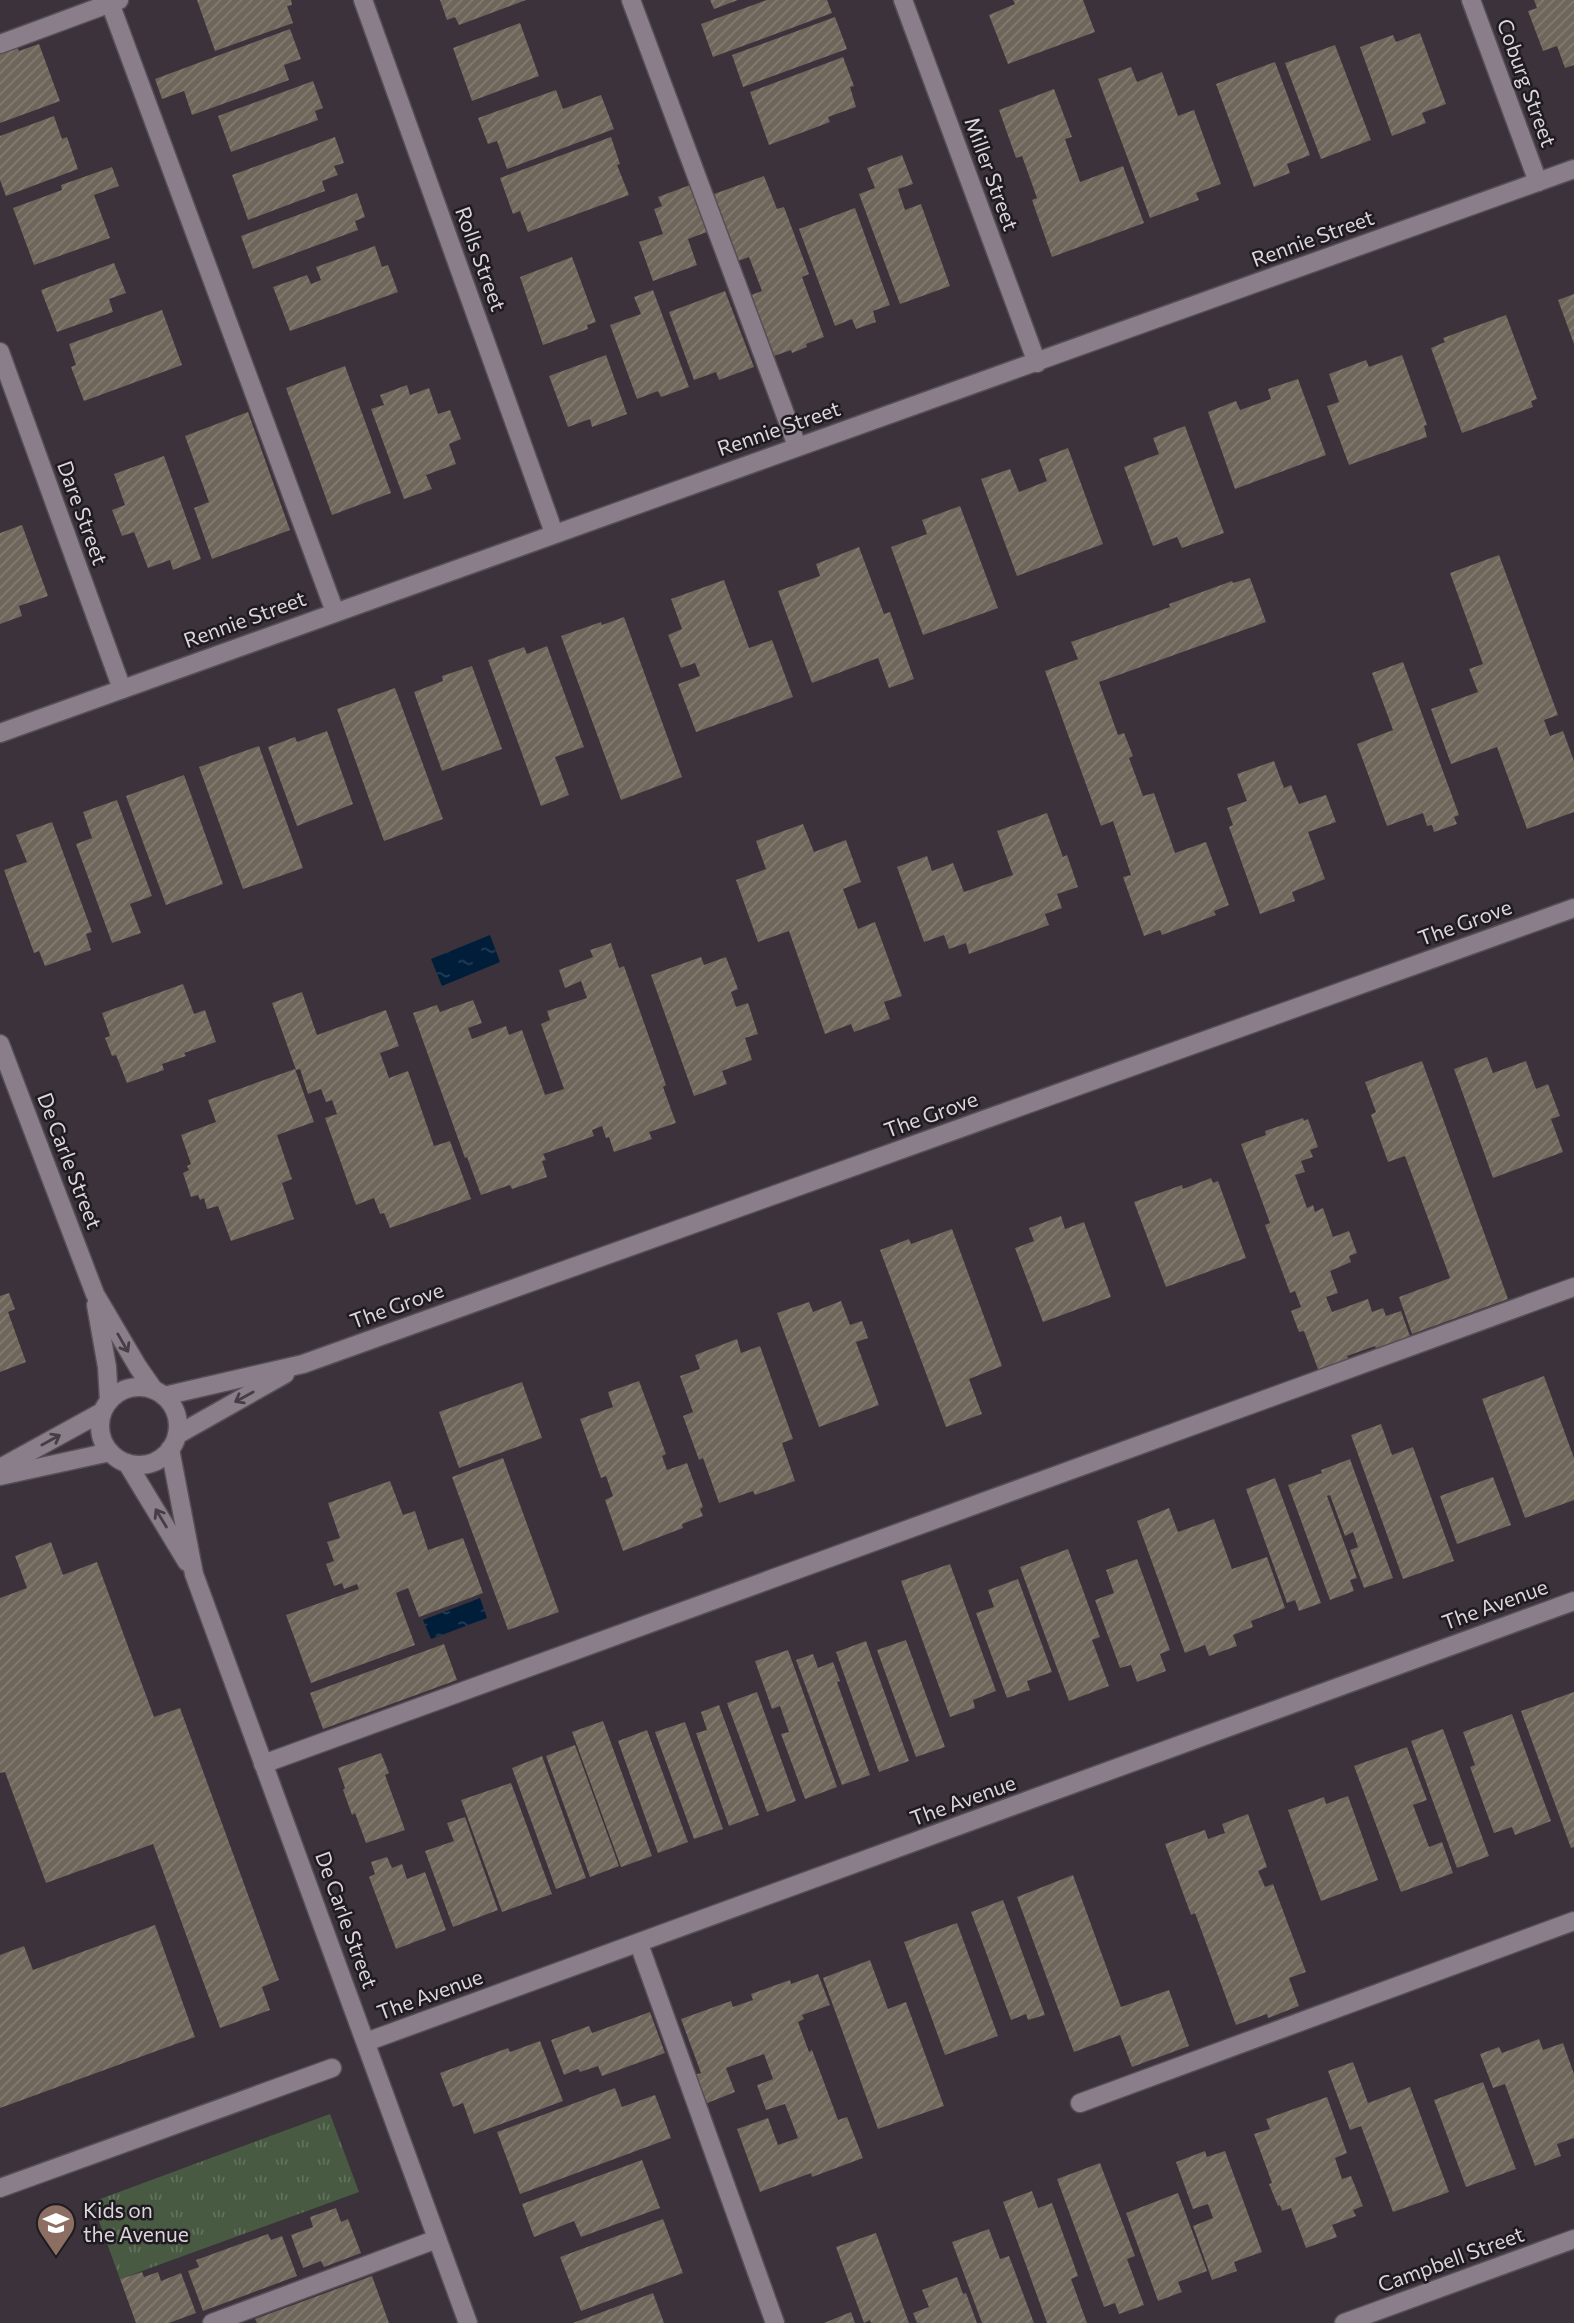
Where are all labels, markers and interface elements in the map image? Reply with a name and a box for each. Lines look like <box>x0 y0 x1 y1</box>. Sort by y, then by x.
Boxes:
street label: Coburg Street <box>1493 15 1562 150</box>
street label: Miller Street <box>960 113 1025 234</box>
street label: Rolls Street <box>451 203 512 314</box>
street label: Rennie Street <box>1248 204 1377 271</box>
street label: Rennie Street <box>714 395 843 460</box>
street label: Dare Street <box>53 457 114 568</box>
street label: Rennie Street <box>180 585 309 652</box>
street label: The Grove <box>1414 893 1515 950</box>
street label: The Grove <box>880 1085 981 1142</box>
street label: De Carle Street <box>33 1089 108 1232</box>
street label: The Grove <box>346 1276 447 1333</box>
one-way arrow <box>116 1332 130 1352</box>
one-way arrow <box>234 1391 255 1404</box>
one-way arrow <box>40 1433 61 1447</box>
one-way arrow <box>153 1509 167 1529</box>
street label: The Avenue <box>1438 1573 1551 1634</box>
street label: The Avenue <box>906 1769 1019 1830</box>
street label: De Carle Street <box>311 1847 384 1991</box>
street label: The Avenue <box>373 1963 486 2024</box>
place label: Kids on the Avenue <box>83 2197 189 2246</box>
school or university icon: Kids on the Avenue <box>35 2202 77 2257</box>
street label: Campbell Street <box>1374 2221 1527 2297</box>

